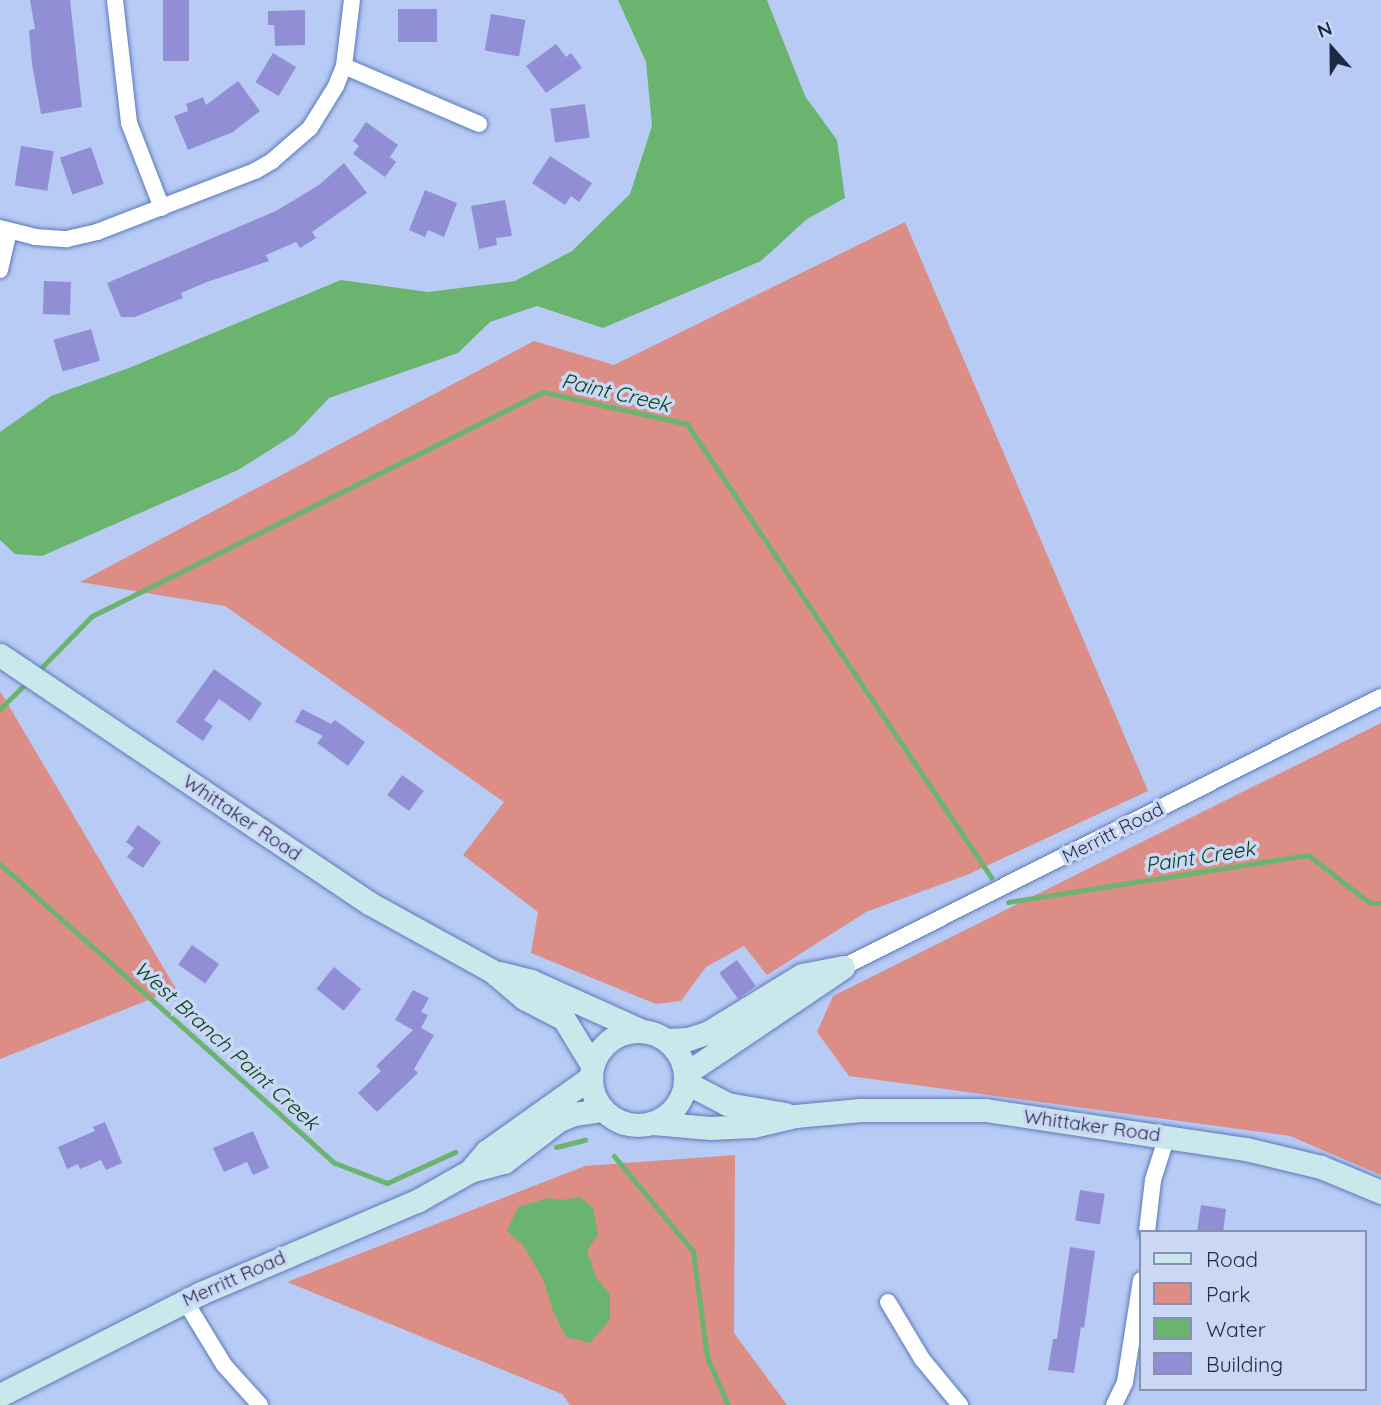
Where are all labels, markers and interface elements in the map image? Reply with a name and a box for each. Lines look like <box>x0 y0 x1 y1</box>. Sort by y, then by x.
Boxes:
north arrow <box>1297 14 1367 84</box>
text: N <box>1314 16 1335 43</box>
water label: Paint Creek <box>559 367 673 417</box>
street label: Whittaker Road <box>179 770 305 866</box>
street label: Merritt Road <box>1059 798 1167 868</box>
water label: Paint Creek <box>1143 835 1257 877</box>
water label: West Branch Paint Creek <box>129 955 325 1135</box>
street label: Whittaker Road <box>1022 1105 1162 1147</box>
legend <box>1140 1230 1367 1391</box>
street label: Merritt Road <box>179 1246 289 1312</box>
text: Road <box>1206 1246 1258 1272</box>
text: Park <box>1206 1281 1250 1307</box>
text: Water <box>1206 1316 1266 1342</box>
text: Building <box>1206 1351 1283 1377</box>

